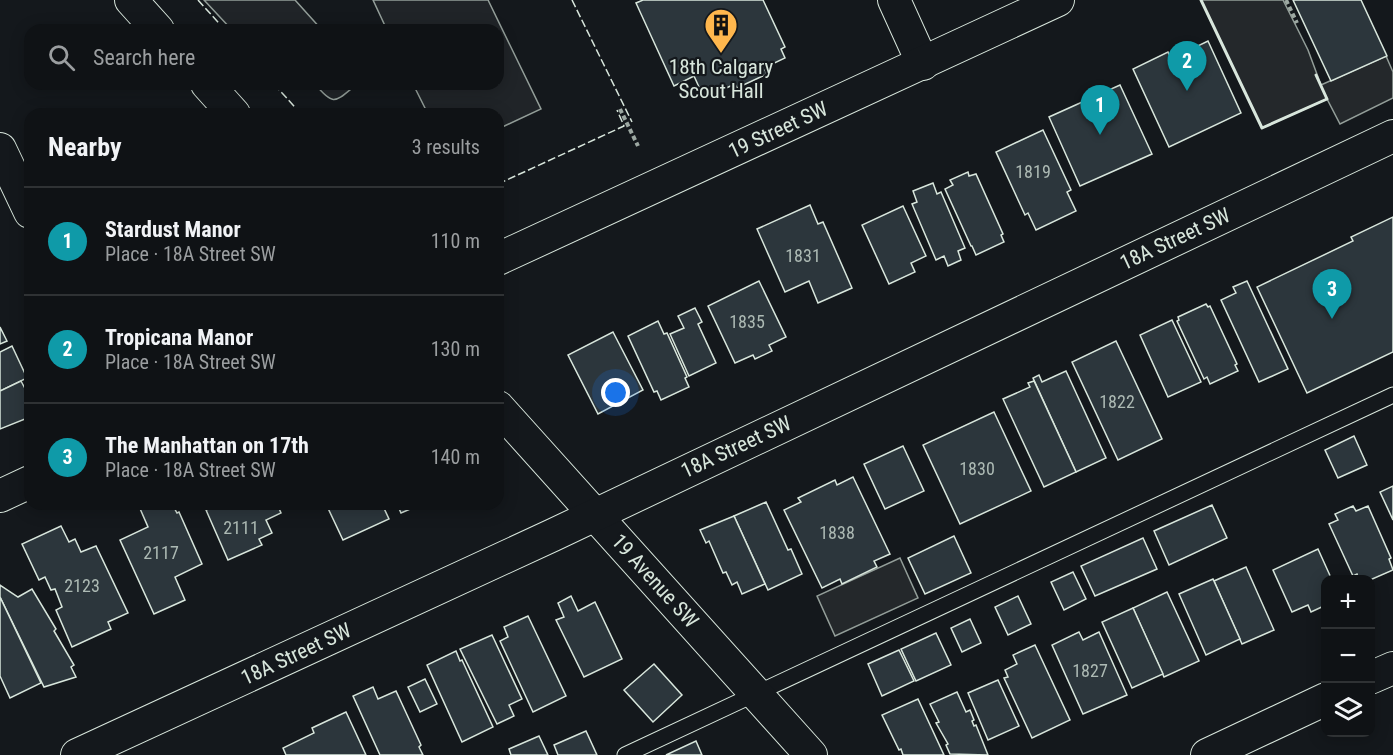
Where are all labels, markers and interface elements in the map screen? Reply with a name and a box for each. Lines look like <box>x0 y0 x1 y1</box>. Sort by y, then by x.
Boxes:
building icon: 18th Calgary Scout Hall <box>703 7 739 54</box>
search box <box>24 24 504 90</box>
icon: search <box>45 41 78 74</box>
pin: 2 <box>1168 42 1206 91</box>
text: Search here <box>93 45 195 70</box>
place label: 18th Calgary Scout Hall <box>669 55 773 103</box>
pin: 1 <box>1080 86 1120 135</box>
street label: 19 Street SW <box>725 97 831 163</box>
text: Nearby <box>48 132 122 162</box>
text: 3 results <box>412 135 480 159</box>
house number: 1819 <box>1015 161 1051 182</box>
street label: 18A Street SW <box>1116 203 1234 275</box>
text: Stardust Manor <box>105 217 241 242</box>
text: 1 <box>62 229 73 253</box>
text: 110 m <box>431 229 480 253</box>
text: Place · 18A Street SW <box>105 242 276 266</box>
house number: 1831 <box>785 245 821 266</box>
pin: 3 <box>1312 270 1352 319</box>
house number: 1835 <box>729 311 765 332</box>
text: Tropicana Manor <box>105 325 253 350</box>
text: 2 <box>62 337 73 361</box>
text: 130 m <box>431 337 480 361</box>
text: Place · 18A Street SW <box>105 350 276 374</box>
your location <box>601 378 630 407</box>
house number: 1822 <box>1099 391 1135 412</box>
street label: 18A Street SW <box>677 411 795 483</box>
text: The Manhattan on 17th <box>105 433 309 458</box>
text: 3 <box>62 445 73 469</box>
text: 140 m <box>431 445 480 469</box>
text: Place · 18A Street SW <box>105 458 276 482</box>
house number: 1830 <box>959 458 995 479</box>
house number: 2111 <box>223 517 259 538</box>
house number: 1838 <box>819 522 855 543</box>
street label: 19 Avenue SW <box>607 529 703 633</box>
house number: 2117 <box>143 542 179 563</box>
house number: 2123 <box>64 575 100 596</box>
map controls <box>1321 575 1375 737</box>
button: + <box>1321 575 1375 629</box>
street label: 18A Street SW <box>237 618 355 690</box>
button: − <box>1321 629 1375 683</box>
house number: 1827 <box>1072 660 1108 681</box>
button: layers <box>1321 683 1375 737</box>

